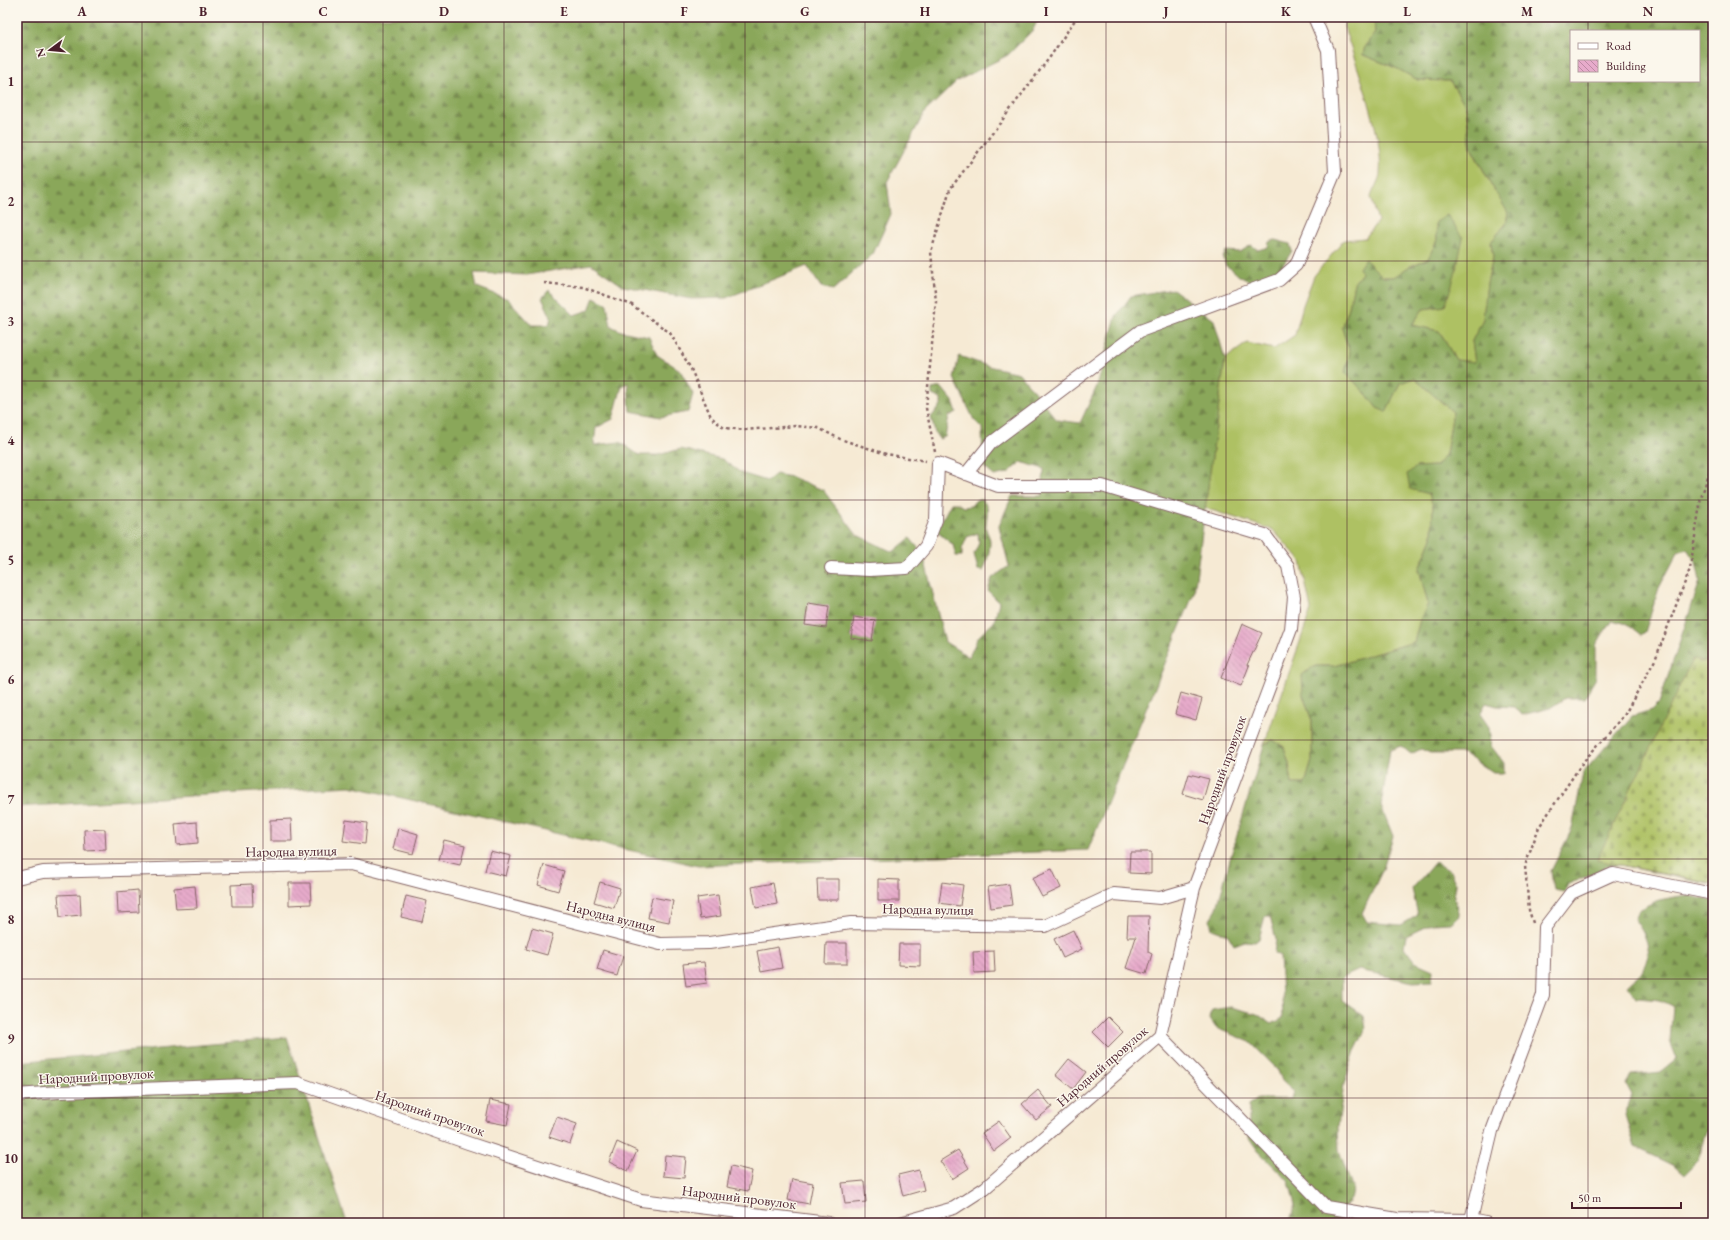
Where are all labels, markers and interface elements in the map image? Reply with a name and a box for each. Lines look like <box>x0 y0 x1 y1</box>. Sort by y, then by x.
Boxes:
text: A <box>76 3 87 20</box>
text: B <box>199 3 207 20</box>
text: C <box>318 3 328 20</box>
text: D <box>439 3 449 20</box>
text: E <box>560 3 568 20</box>
text: F <box>680 3 688 20</box>
text: G <box>800 3 810 20</box>
text: H <box>920 3 931 20</box>
text: I <box>1044 3 1049 20</box>
text: J <box>1162 3 1169 20</box>
text: K <box>1281 3 1292 20</box>
text: L <box>1403 3 1411 20</box>
text: M <box>1521 3 1533 20</box>
text: N <box>1643 3 1654 20</box>
north arrow <box>30 30 70 70</box>
legend <box>1570 30 1700 82</box>
text: Road <box>1606 38 1632 54</box>
text: N <box>32 46 48 59</box>
text: Building <box>1606 58 1647 74</box>
text: 1 <box>8 73 15 90</box>
text: 2 <box>8 193 15 210</box>
text: 3 <box>8 313 15 330</box>
text: 4 <box>8 432 15 449</box>
text: 5 <box>8 552 14 569</box>
text: 6 <box>8 671 15 688</box>
street label: Народний провулок <box>1194 713 1250 827</box>
text: 7 <box>8 791 15 808</box>
street label: Народна вулиця <box>245 841 337 861</box>
street label: Народна вулиця <box>564 896 658 936</box>
street label: Народна вулиця <box>882 899 974 919</box>
text: 8 <box>8 911 15 928</box>
street label: Народний провулок <box>1053 1021 1152 1111</box>
text: 9 <box>8 1030 15 1047</box>
street label: Народний провулок <box>38 1064 154 1088</box>
street label: Народний провулок <box>373 1086 488 1140</box>
text: 10 <box>4 1150 18 1167</box>
street label: Народний провулок <box>681 1181 798 1213</box>
scale bar <box>1572 1184 1681 1210</box>
text: 50 m <box>1578 1190 1602 1206</box>

